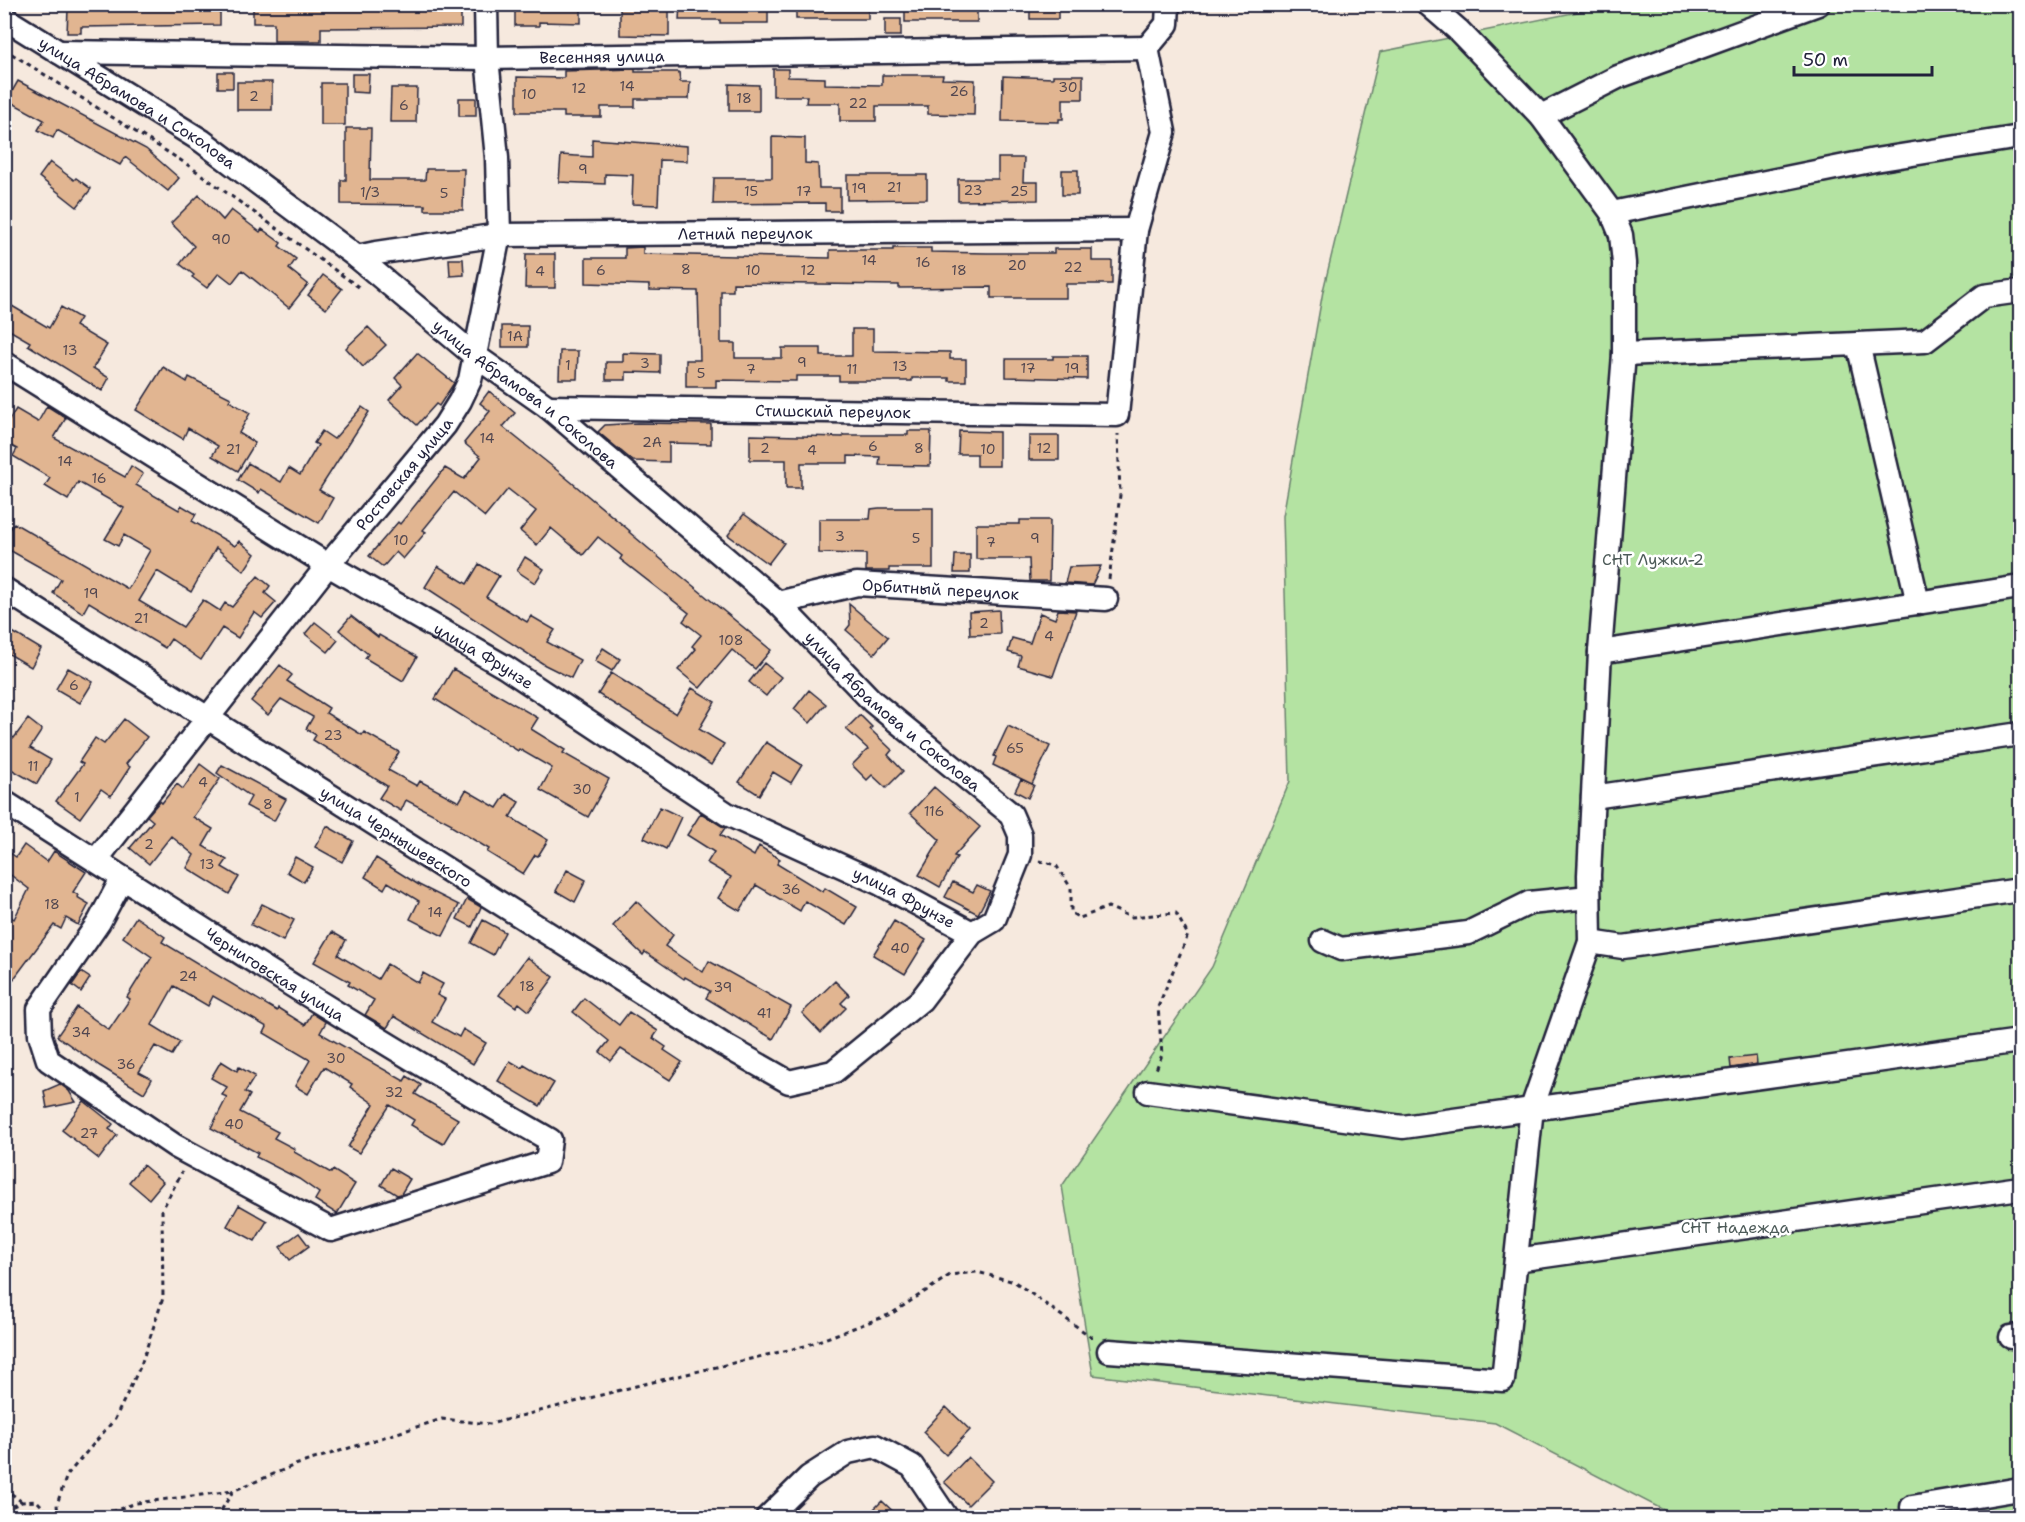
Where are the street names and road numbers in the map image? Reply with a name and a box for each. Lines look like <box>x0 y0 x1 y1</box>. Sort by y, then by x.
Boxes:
street label: улица Абрамова и Соколова <box>35 32 240 173</box>
street label: Весенняя улица <box>539 45 665 68</box>
street label: Летний переулок <box>678 222 813 244</box>
street label: улица Абрамова и Соколова <box>429 315 623 473</box>
street label: Стишский переулок <box>755 399 912 423</box>
street label: Ростовская улица <box>351 414 457 535</box>
street label: Орбитный переулок <box>861 574 1020 604</box>
street label: улица Фрунзе <box>430 618 538 694</box>
street label: улица Абрамова и Соколова <box>800 627 985 796</box>
street label: улица Чернышевского <box>316 782 476 892</box>
street label: улица Фрунзе <box>850 862 959 932</box>
street label: Черниговская улица <box>201 923 348 1026</box>

